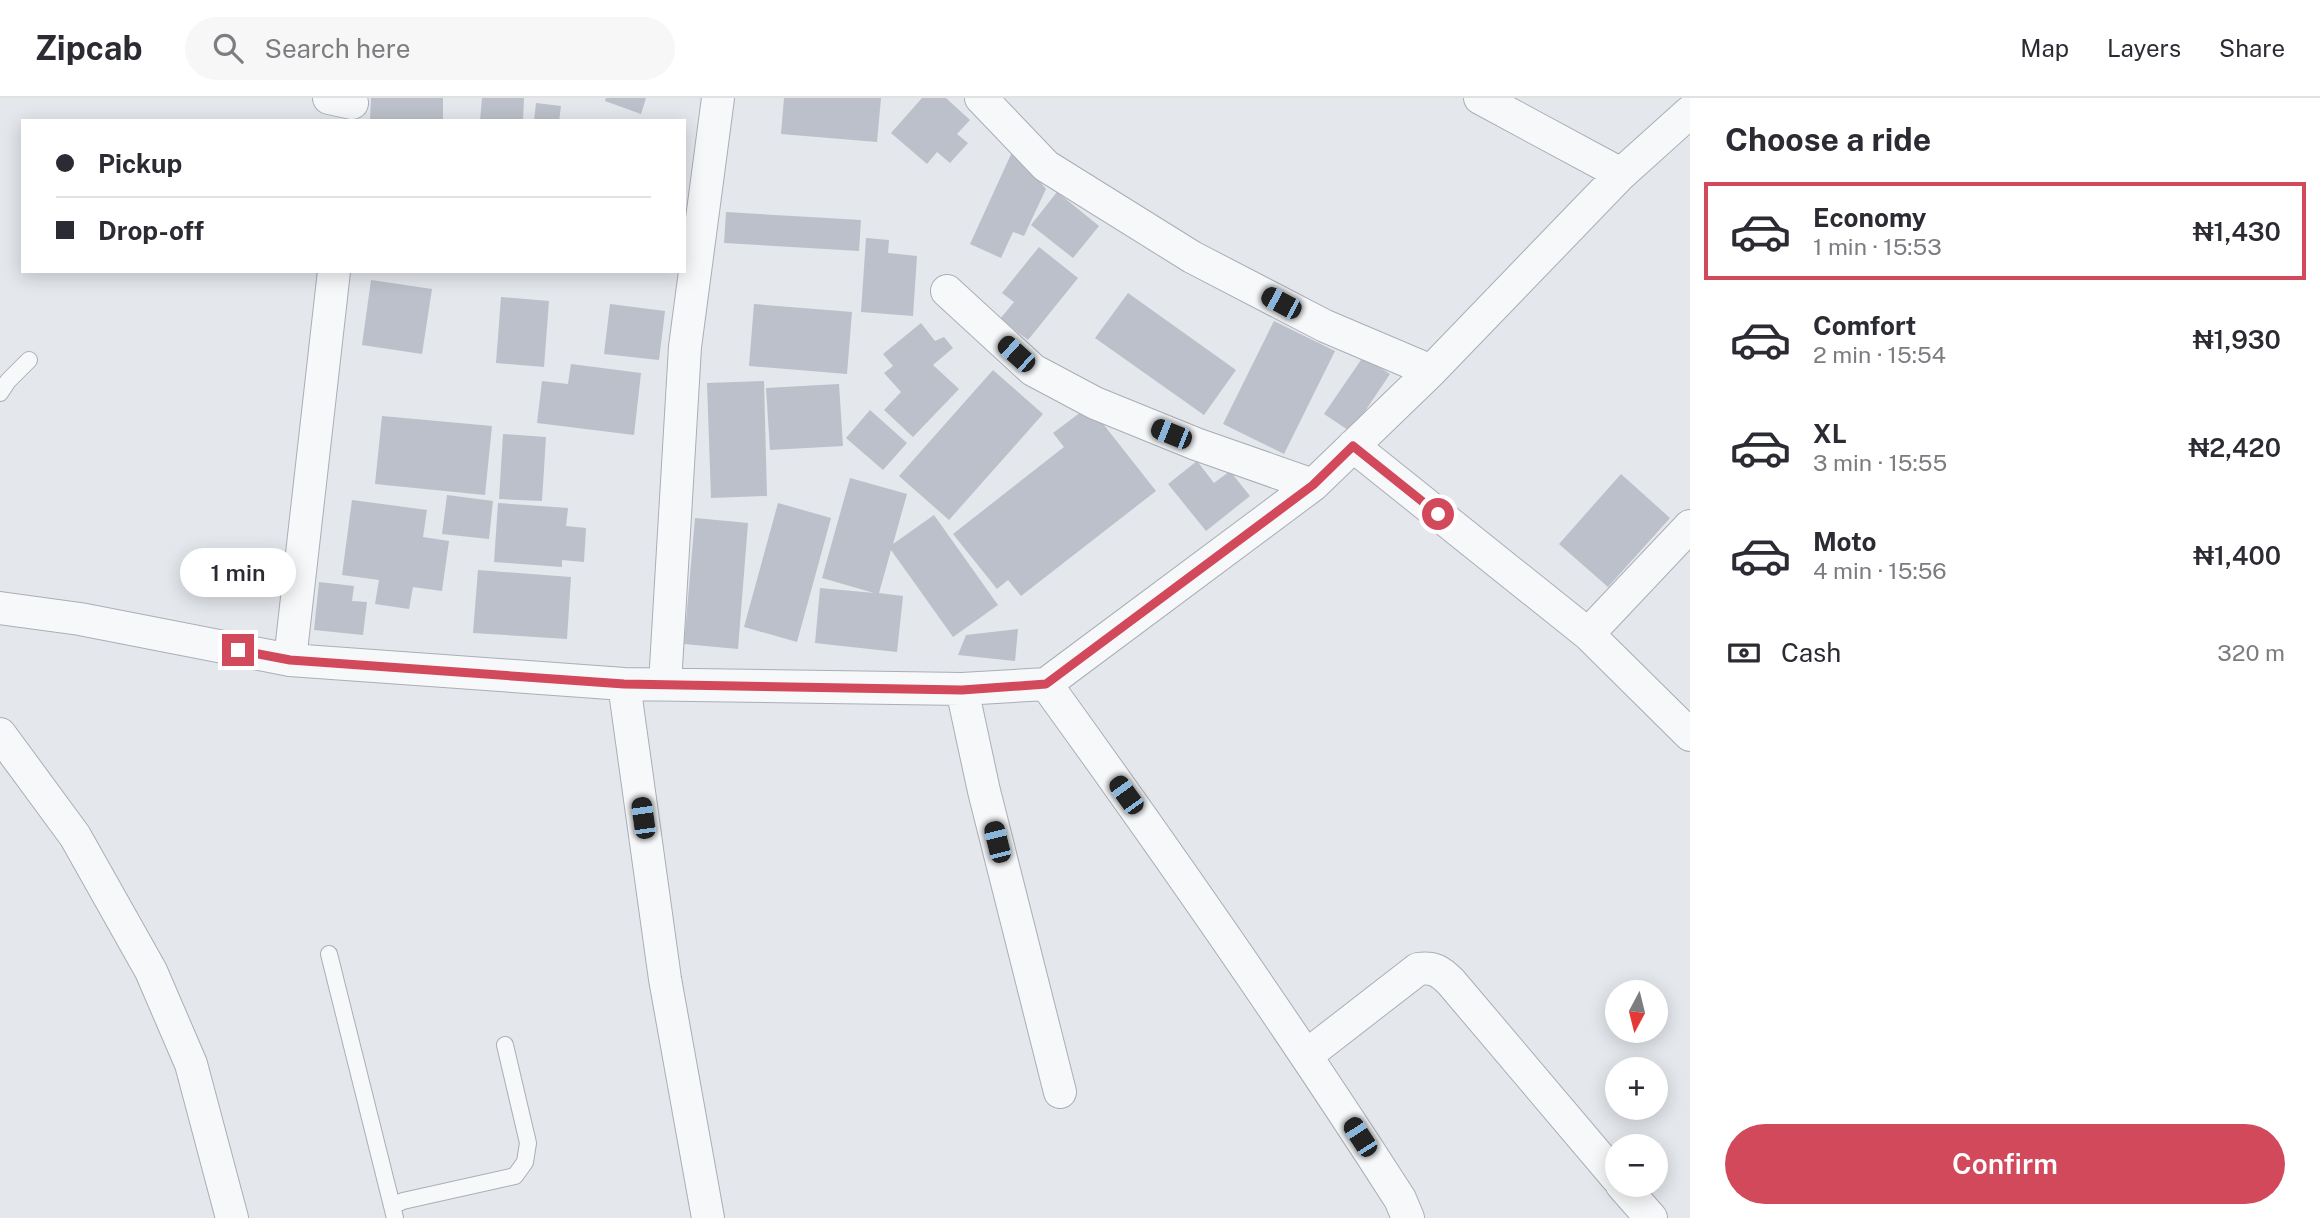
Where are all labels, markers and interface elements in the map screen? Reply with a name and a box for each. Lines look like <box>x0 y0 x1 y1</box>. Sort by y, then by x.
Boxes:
search box <box>185 17 675 80</box>
text: Zipcab <box>35 29 143 67</box>
icon: search <box>209 29 247 67</box>
text: Search here <box>265 33 411 64</box>
text: Map <box>2020 34 2069 62</box>
text: Layers <box>2107 34 2181 62</box>
text: Share <box>2219 34 2285 62</box>
text: Choose a ride <box>1725 121 1931 158</box>
text: Pickup <box>98 148 182 179</box>
icon: car <box>1729 200 1792 263</box>
text: Economy <box>1813 202 1926 233</box>
text: Drop-off <box>98 215 204 246</box>
text: ₦1,430 <box>2193 216 2281 247</box>
text: 1 min · 15:53 <box>1813 233 1942 260</box>
car <box>1258 284 1305 322</box>
icon: car <box>1729 308 1792 371</box>
text: Comfort <box>1813 310 1916 341</box>
text: ₦1,930 <box>2193 324 2281 355</box>
car <box>994 332 1039 376</box>
text: 2 min · 15:54 <box>1813 341 1946 368</box>
car <box>1148 416 1195 452</box>
icon: car <box>1729 416 1792 479</box>
text: XL <box>1813 418 1847 449</box>
text: ₦2,420 <box>2188 432 2281 463</box>
text: 3 min · 15:55 <box>1813 449 1947 476</box>
route start <box>1422 498 1454 530</box>
icon: car <box>1729 524 1792 587</box>
text: Moto <box>1813 526 1876 557</box>
text: ₦1,400 <box>2193 540 2281 571</box>
callout: 1 min <box>180 548 296 598</box>
text: 4 min · 15:56 <box>1813 557 1947 584</box>
text: 1 min <box>211 559 265 586</box>
route end <box>222 634 254 666</box>
icon: cash <box>1725 634 1763 672</box>
text: Cash <box>1781 637 1841 668</box>
text: 320 m <box>2217 639 2285 666</box>
car <box>1106 772 1147 818</box>
car <box>630 796 657 840</box>
car <box>982 819 1013 865</box>
north arrow <box>1605 980 1668 1043</box>
map controls <box>1605 980 1668 1197</box>
button: + <box>1605 1057 1668 1120</box>
car <box>1340 1114 1381 1160</box>
button: Confirm <box>1725 1124 2285 1204</box>
button: − <box>1605 1134 1668 1197</box>

